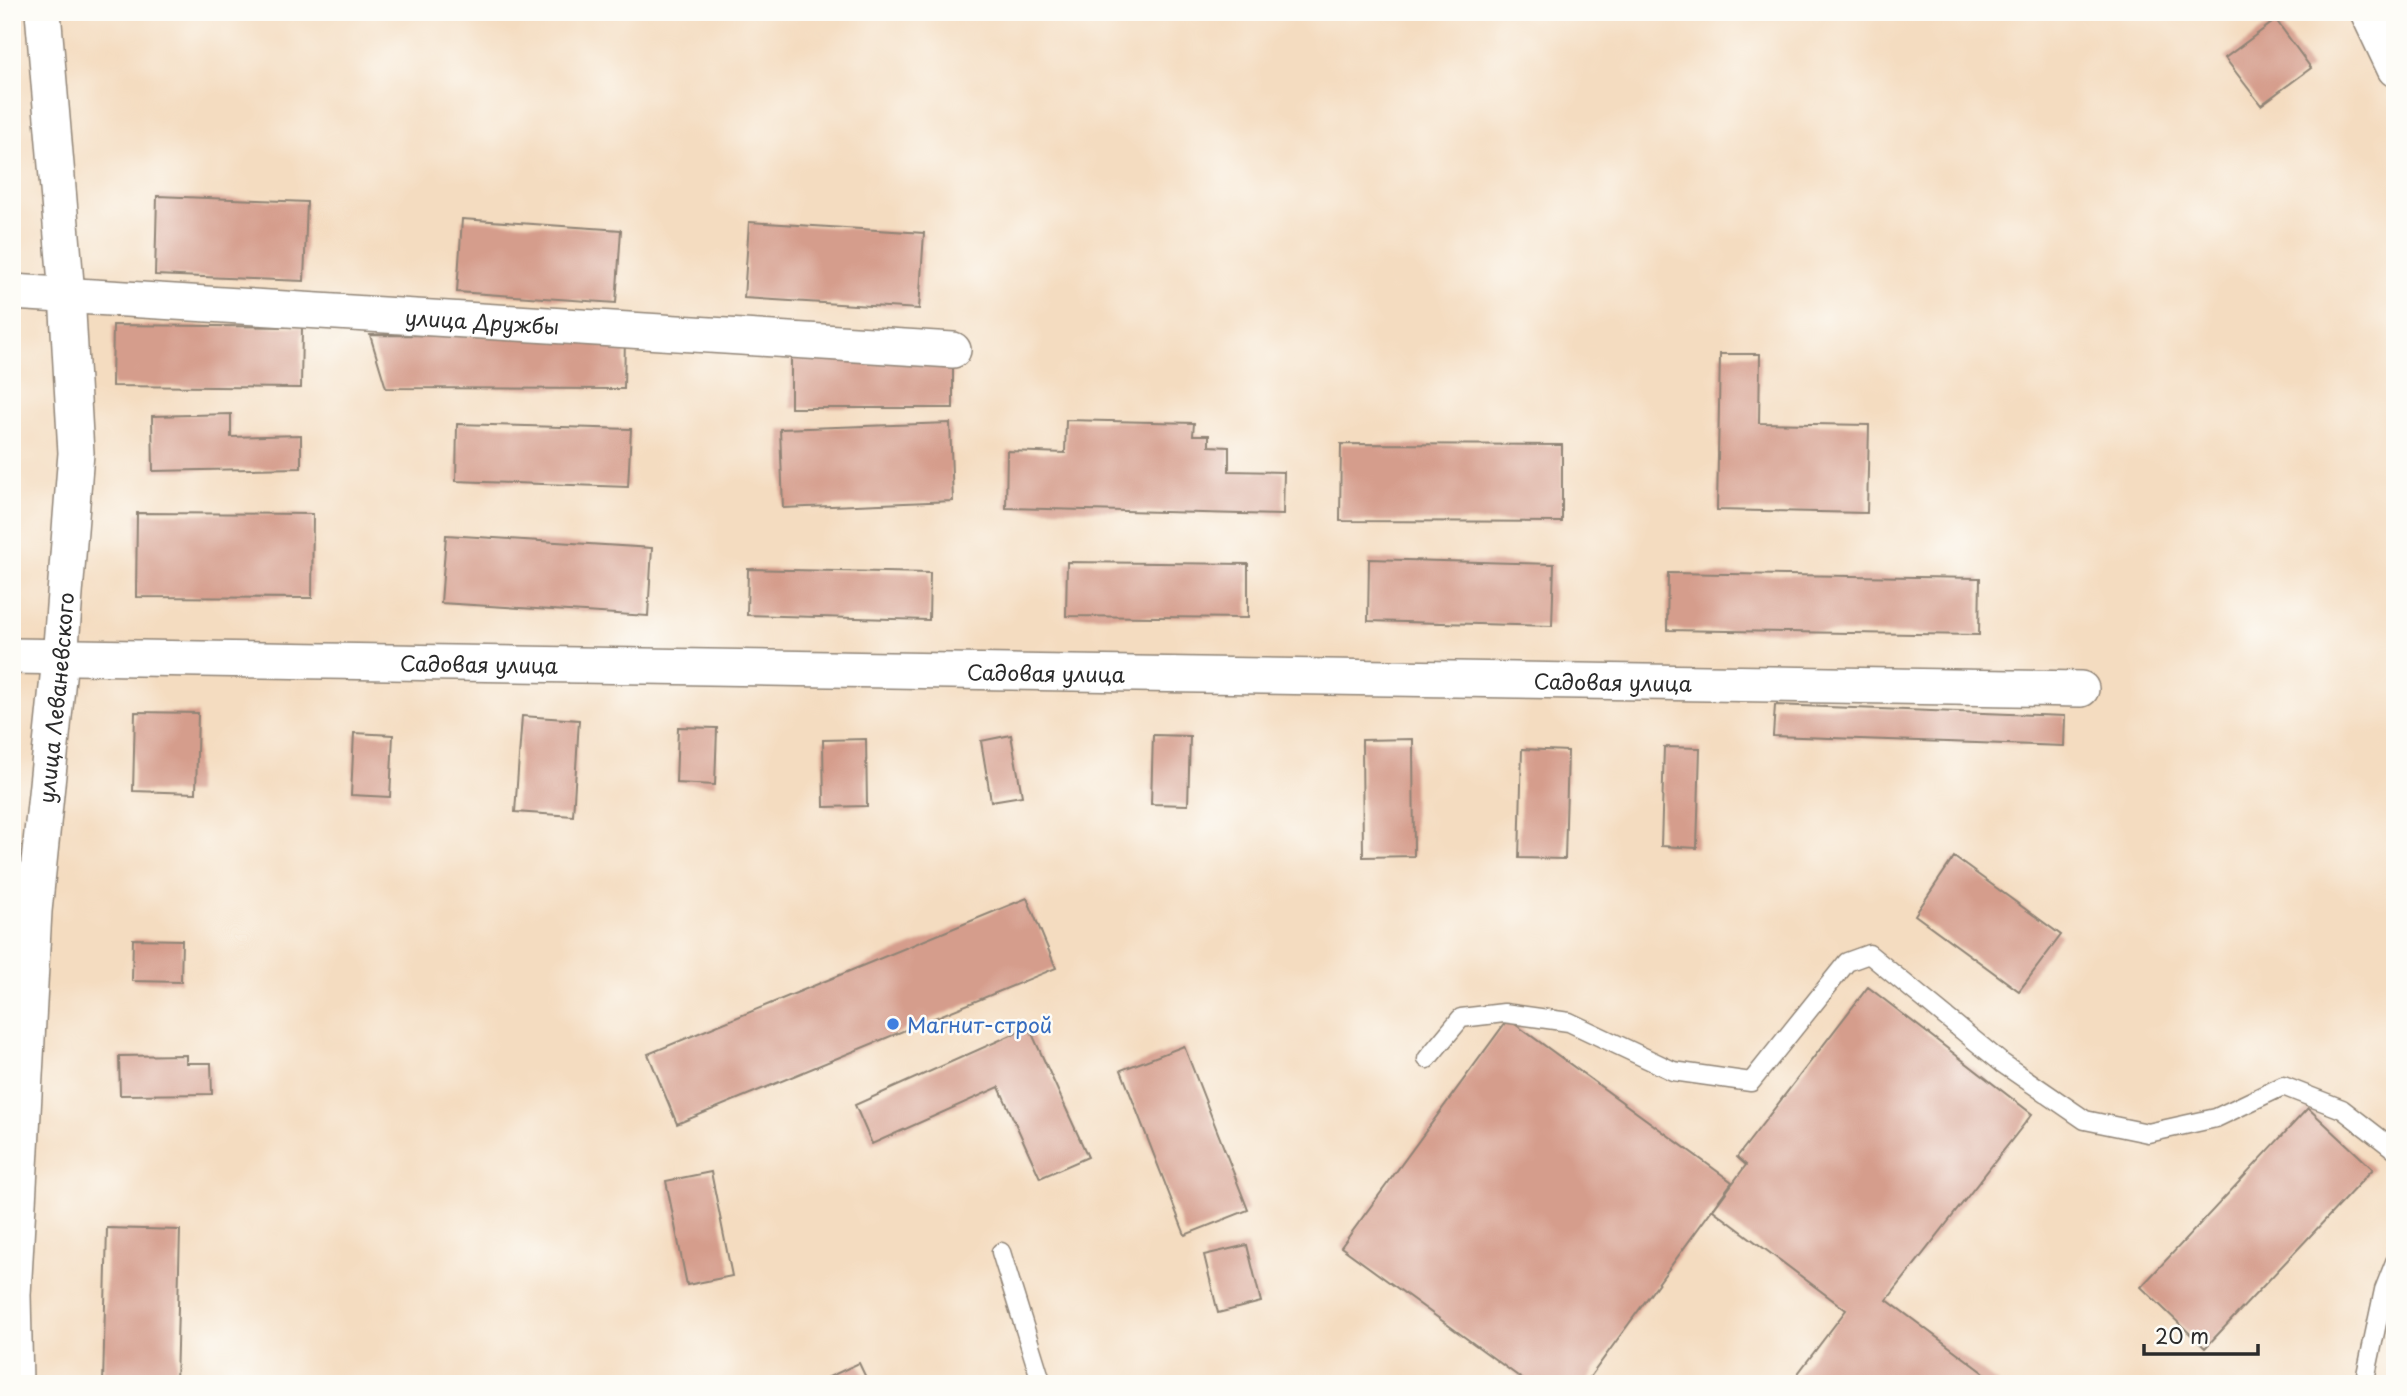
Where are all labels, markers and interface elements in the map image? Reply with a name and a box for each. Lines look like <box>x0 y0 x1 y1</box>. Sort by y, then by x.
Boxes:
street label: улица Дружбы <box>404 300 560 342</box>
street label: улица Леваневского <box>29 591 81 805</box>
street label: Садовая улица <box>400 646 559 681</box>
street label: Садовая улица <box>967 655 1126 690</box>
street label: Садовая улица <box>1533 664 1693 699</box>
place label: Магнит-строй <box>907 1008 1052 1040</box>
marker: Магнит-строй <box>885 1016 901 1032</box>
scale bar <box>2144 1312 2258 1356</box>
text: 20 m <box>2155 1319 2209 1351</box>

